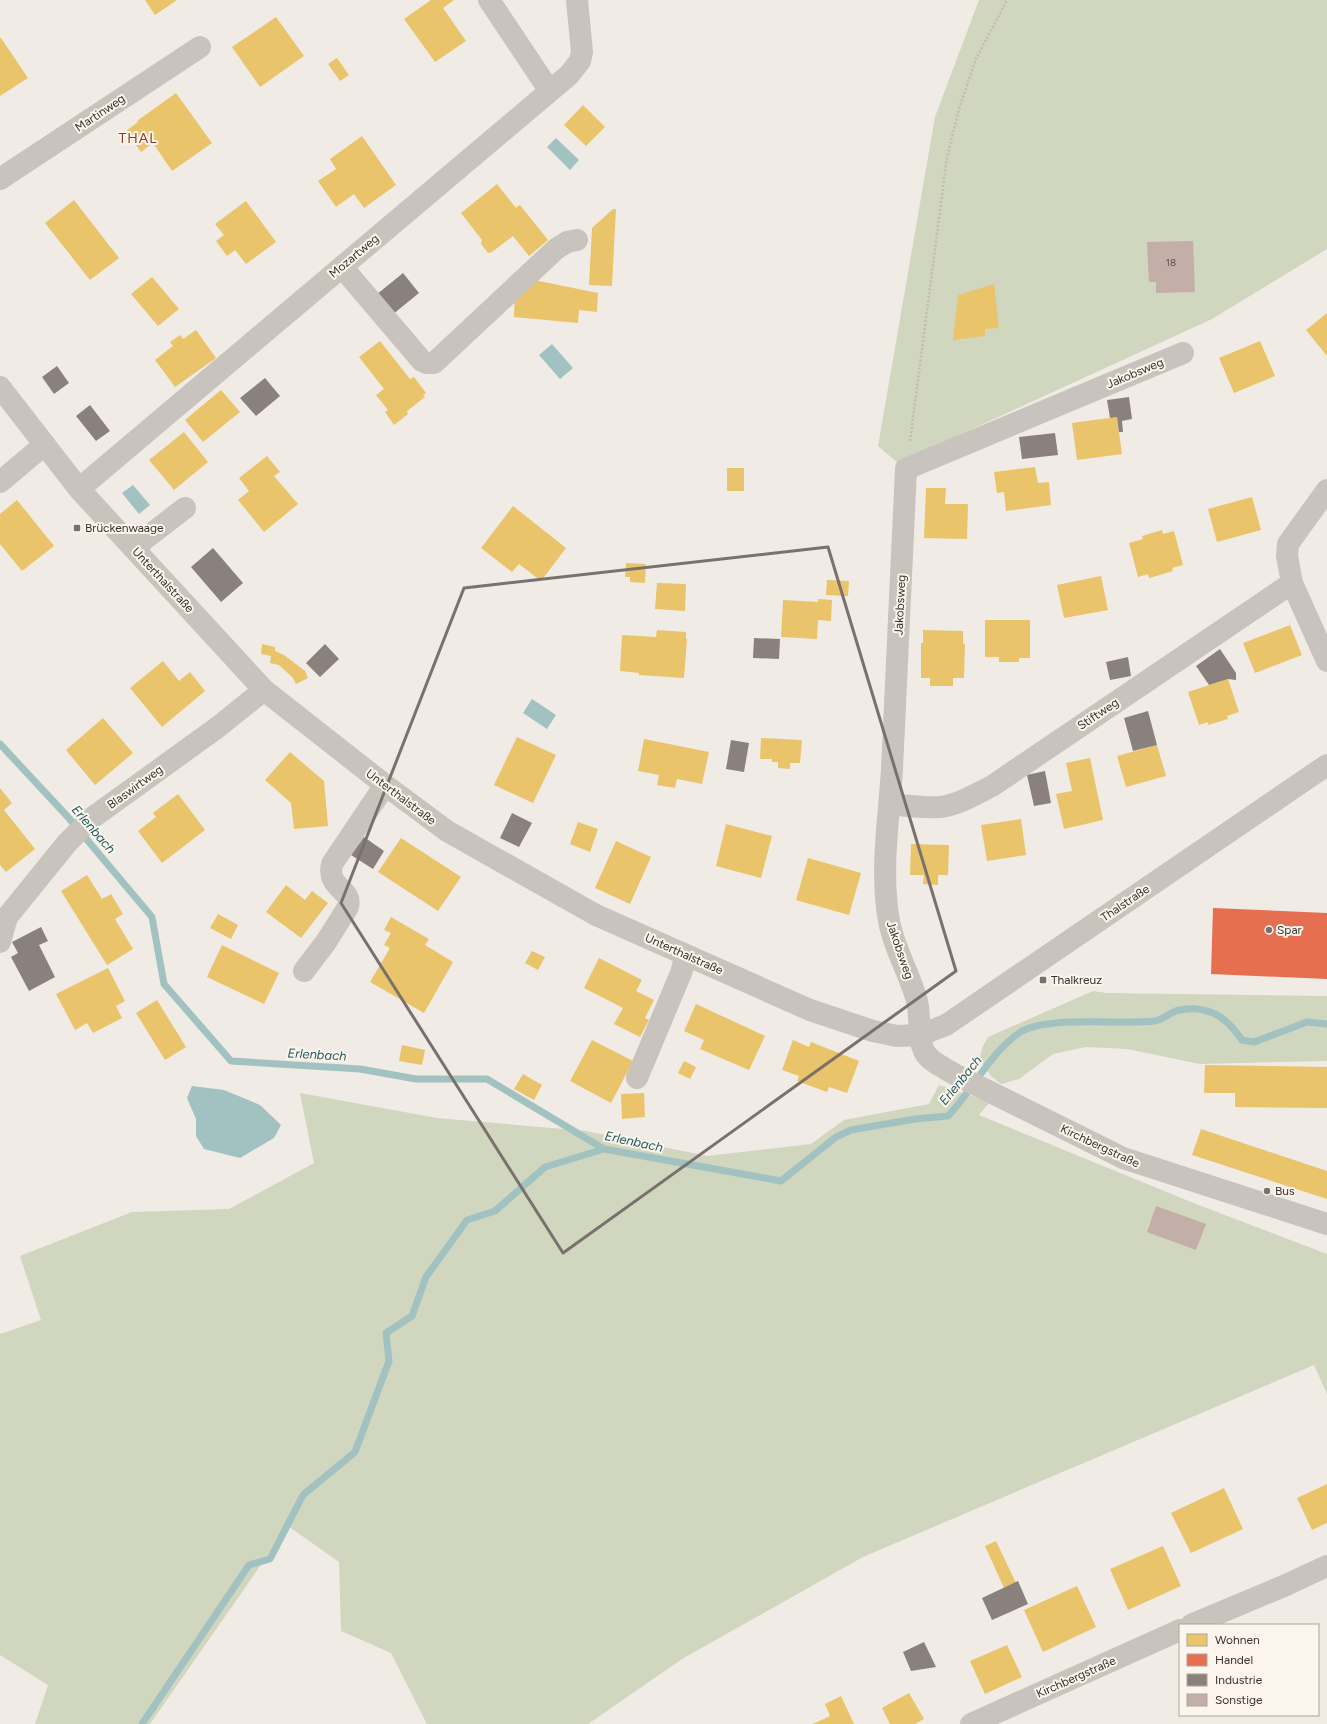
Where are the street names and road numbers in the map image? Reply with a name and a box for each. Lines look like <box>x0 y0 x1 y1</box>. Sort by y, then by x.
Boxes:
street label: Martinweg <box>72 91 128 135</box>
street label: Mozartweg <box>326 231 382 281</box>
street label: Jakobsweg <box>1104 355 1166 391</box>
street label: Unterthalstraße <box>129 545 197 616</box>
street label: Jakobsweg <box>891 574 909 636</box>
street label: Stiftweg <box>1075 695 1121 733</box>
street label: Blaswirtweg <box>104 762 166 812</box>
street label: Unterthalstraße <box>363 766 439 828</box>
street label: Thalstraße <box>1098 881 1152 924</box>
street label: Jakobsweg <box>884 919 916 981</box>
street label: Unterthalstraße <box>643 931 726 978</box>
street label: Kirchbergstraße <box>1058 1122 1142 1171</box>
street label: Kirchbergstraße <box>1034 1653 1118 1701</box>

